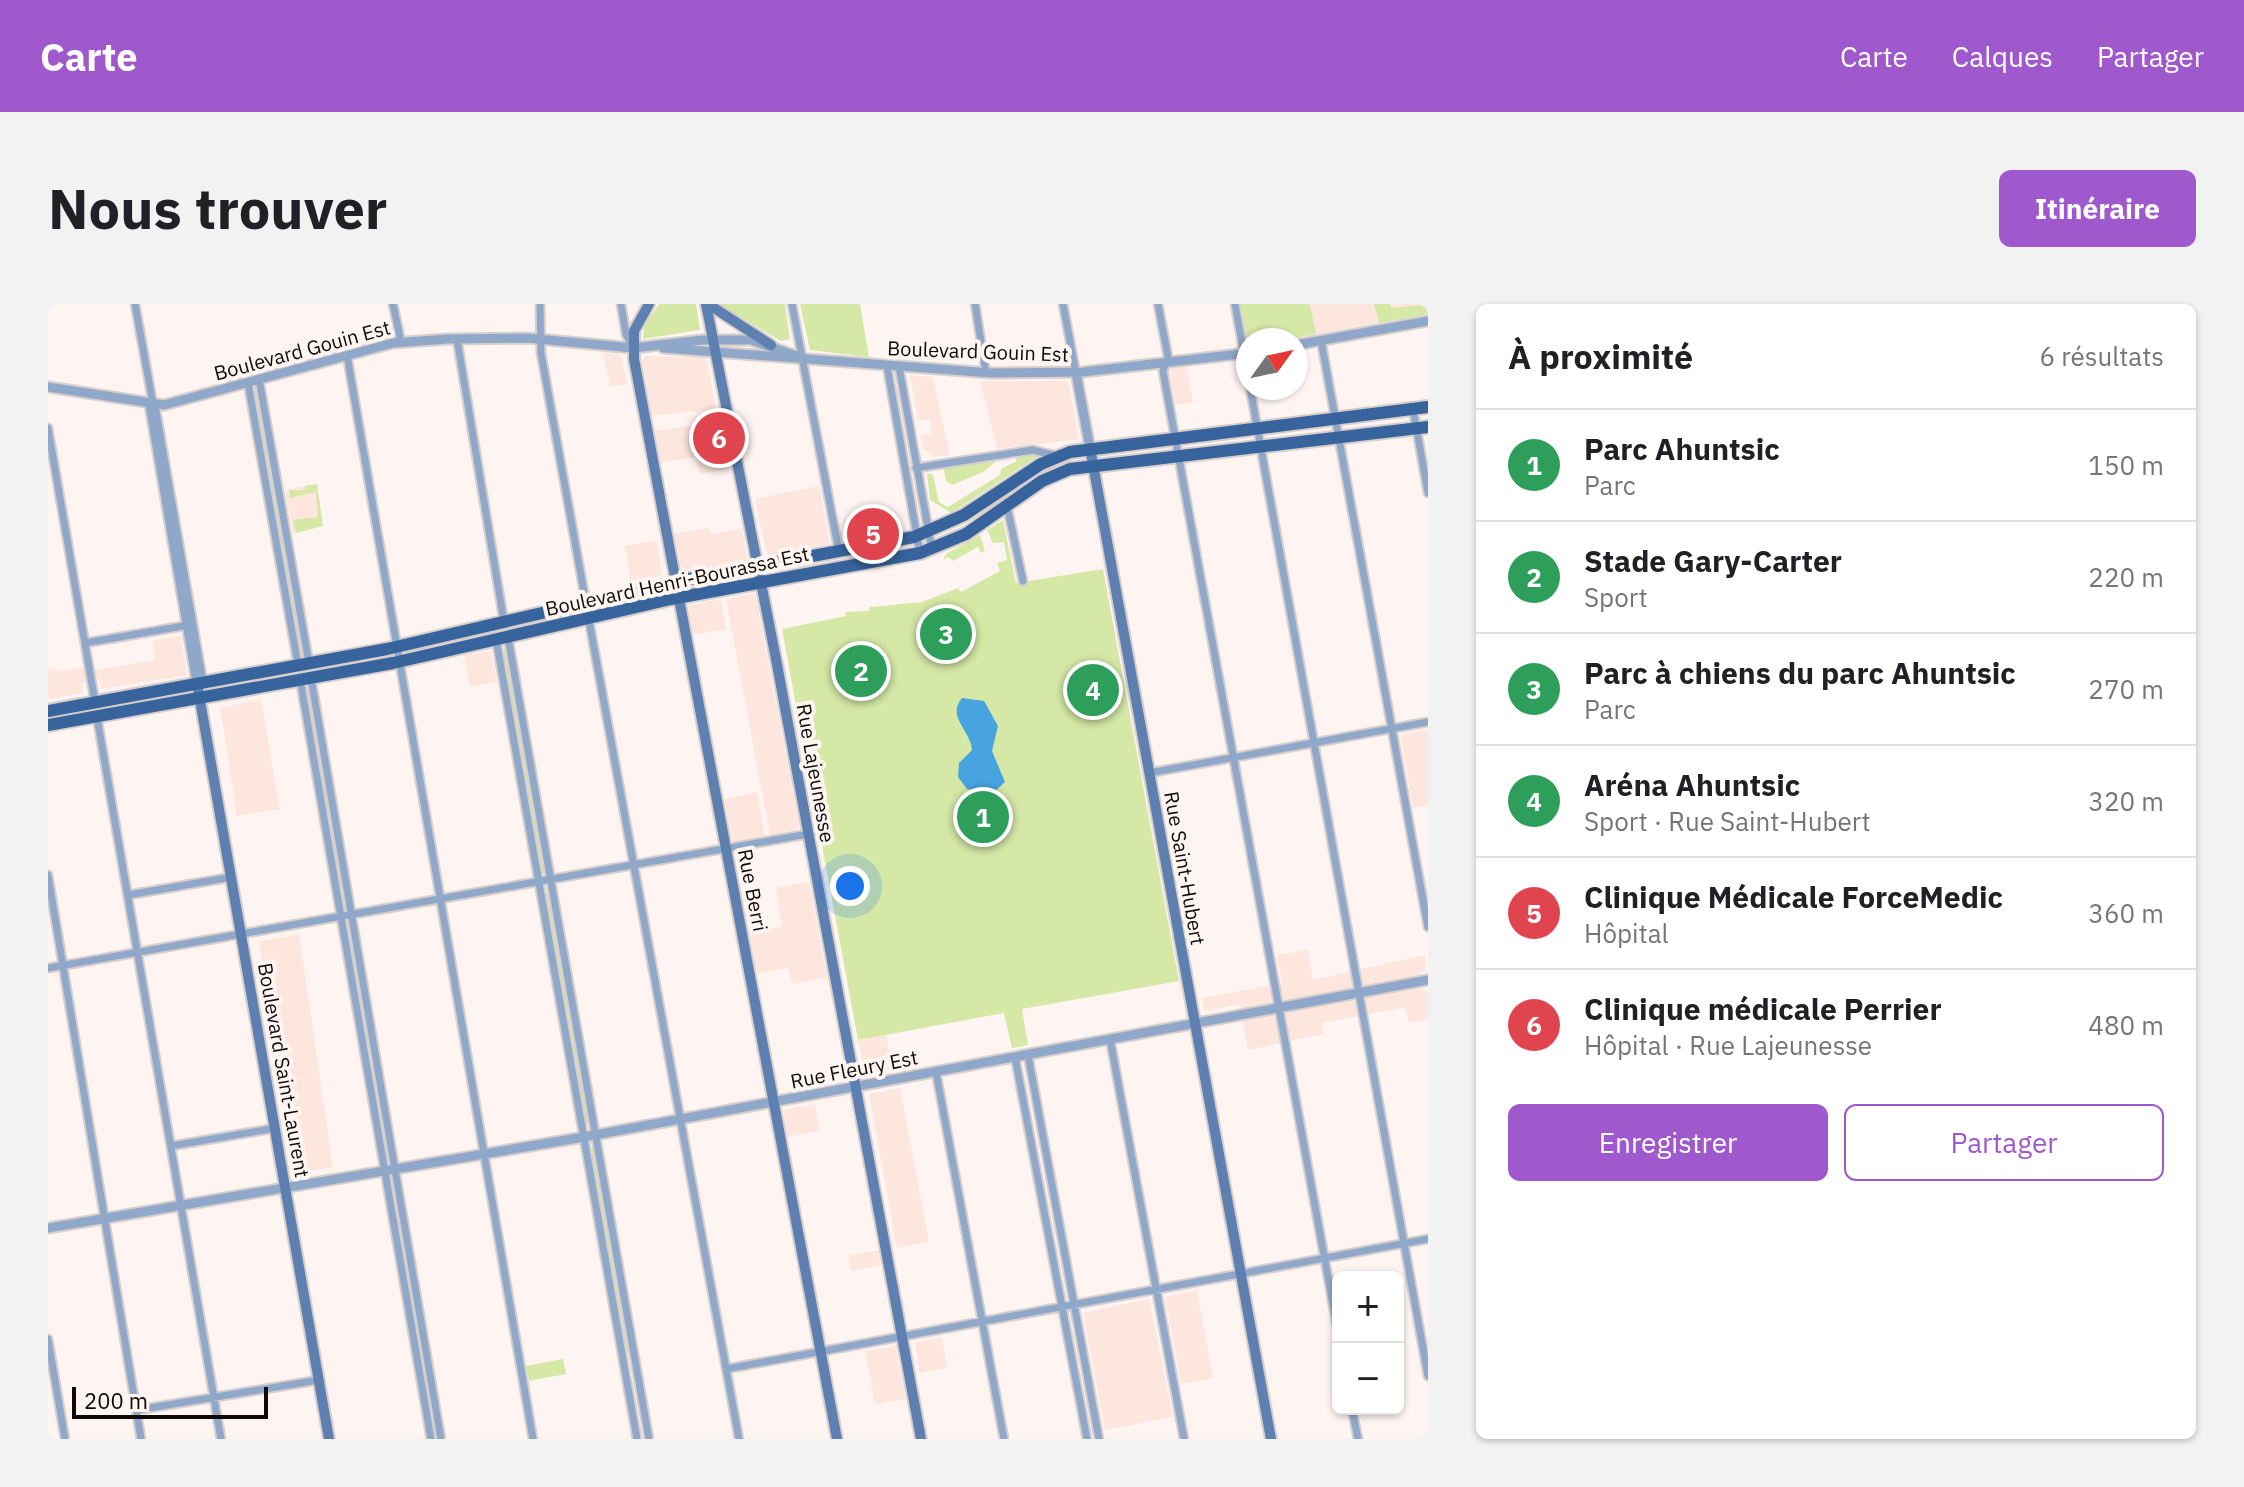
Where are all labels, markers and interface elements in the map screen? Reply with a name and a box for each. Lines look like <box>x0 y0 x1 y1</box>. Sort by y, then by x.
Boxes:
text: Carte <box>40 32 138 81</box>
text: Carte <box>1840 38 1908 75</box>
text: Calques <box>1952 38 2053 75</box>
text: Partager <box>2097 38 2204 75</box>
button: Itinéraire <box>1999 170 2196 247</box>
text: Nous trouver <box>48 172 387 244</box>
street label: Boulevard Gouin Est <box>211 313 393 387</box>
north arrow <box>1236 328 1308 400</box>
street label: Boulevard Gouin Est <box>887 334 1069 368</box>
text: À proximité <box>1508 334 1693 378</box>
text: 6 résultats <box>2039 339 2164 373</box>
pin: 6 <box>693 408 745 468</box>
text: Parc Ahuntsic <box>1584 429 1780 468</box>
text: 1 <box>1526 448 1542 482</box>
text: 150 m <box>2088 448 2164 482</box>
text: Parc <box>1584 468 1636 502</box>
pin: 5 <box>847 504 899 564</box>
street label: Boulevard Henri-Bourassa Est <box>543 540 811 622</box>
text: Stade Gary-Carter <box>1584 541 1842 580</box>
text: 2 <box>1526 560 1542 594</box>
text: 220 m <box>2088 560 2164 594</box>
text: Sport <box>1584 580 1648 614</box>
pin: 3 <box>920 604 972 664</box>
pin: 2 <box>835 641 887 701</box>
text: Parc à chiens du parc Ahuntsic <box>1584 653 2016 692</box>
pin: 4 <box>1067 660 1119 720</box>
text: 3 <box>1526 672 1542 706</box>
text: 270 m <box>2088 672 2164 706</box>
text: Parc <box>1584 692 1636 726</box>
street label: Rue Lajeunesse <box>791 701 842 845</box>
text: Aréna Ahuntsic <box>1584 765 1800 804</box>
text: 4 <box>1526 784 1542 818</box>
text: 320 m <box>2088 784 2164 818</box>
pin: 1 <box>957 787 1009 847</box>
street label: Rue Saint-Hubert <box>1158 789 1212 947</box>
text: Sport · Rue Saint-Hubert <box>1584 804 1871 838</box>
street label: Rue Berri <box>732 846 774 934</box>
your location <box>830 866 870 906</box>
text: Clinique Médicale ForceMedic <box>1584 877 2003 916</box>
text: 5 <box>1526 896 1542 930</box>
text: 360 m <box>2088 896 2164 930</box>
text: Hôpital <box>1584 916 1669 950</box>
street label: Boulevard Saint-Laurent <box>252 960 316 1180</box>
text: Clinique médicale Perrier <box>1584 989 1942 1028</box>
text: 6 <box>1526 1008 1542 1042</box>
text: 480 m <box>2088 1008 2164 1042</box>
text: Hôpital · Rue Lajeunesse <box>1584 1028 1872 1062</box>
street label: Rue Fleury Est <box>788 1043 920 1095</box>
button: Enregistrer <box>1508 1104 1828 1181</box>
button: Partager <box>1844 1104 2164 1181</box>
map controls <box>1332 1271 1404 1415</box>
button: + <box>1332 1271 1404 1343</box>
button: − <box>1332 1343 1404 1415</box>
scale bar <box>72 1383 268 1419</box>
text: 200 m <box>84 1386 148 1415</box>

